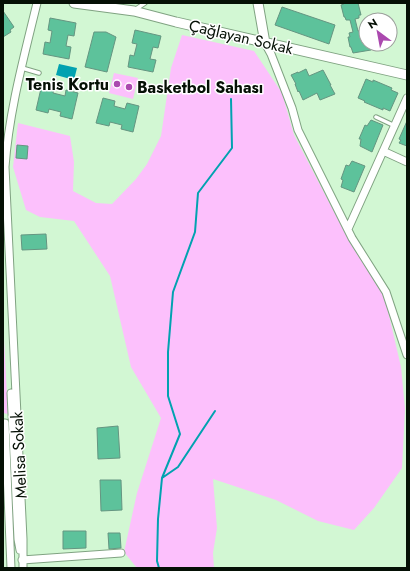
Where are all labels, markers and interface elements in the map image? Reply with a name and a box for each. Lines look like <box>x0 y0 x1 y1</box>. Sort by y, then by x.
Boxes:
north arrow <box>358 12 398 52</box>
street label: Çağlayan Sokak <box>187 14 296 60</box>
text: N <box>365 14 381 33</box>
place label: Tenis Kortu <box>26 73 109 96</box>
place label: Basketbol Sahası <box>137 76 263 99</box>
marker: Tenis Kortu <box>112 79 122 89</box>
marker: Basketbol Sahası <box>124 82 134 92</box>
street label: Melisa Sokak <box>5 410 33 499</box>

